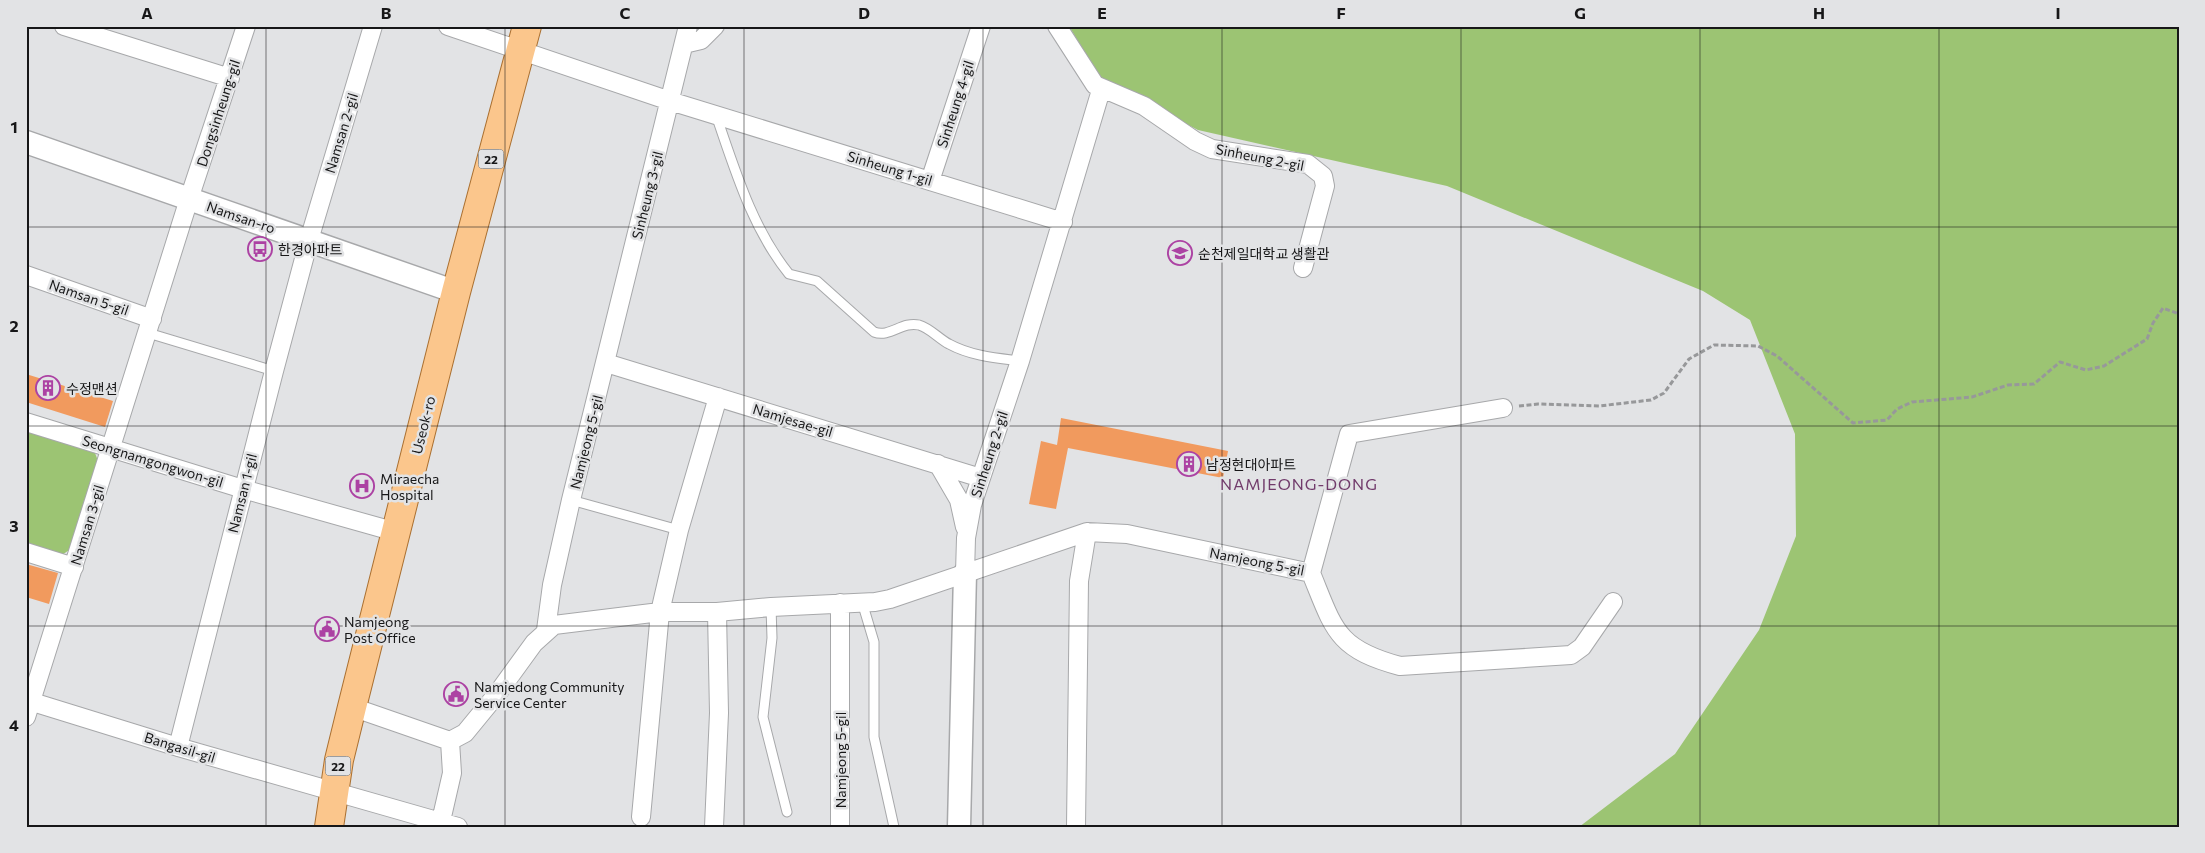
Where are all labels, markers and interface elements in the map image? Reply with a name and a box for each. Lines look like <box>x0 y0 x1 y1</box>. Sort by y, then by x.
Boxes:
text: A <box>141 3 153 22</box>
text: B <box>381 3 392 22</box>
text: C <box>620 3 631 22</box>
text: D <box>858 3 870 22</box>
text: E <box>1097 3 1107 22</box>
text: F <box>1336 3 1346 22</box>
text: G <box>1574 3 1586 22</box>
text: H <box>1813 3 1825 22</box>
text: I <box>2055 3 2061 22</box>
street label: Dongsinheung-gil <box>193 57 243 169</box>
street label: Sinheung 4-gil <box>933 58 977 150</box>
street label: Namsan 2-gil <box>321 91 361 175</box>
text: 1 <box>10 117 18 136</box>
street label: Sinheung 2-gil <box>1214 140 1306 174</box>
street label: Sinheung 1-gil <box>845 147 935 189</box>
street label: Sinheung 3-gil <box>628 149 666 241</box>
road number: 22 <box>478 150 504 168</box>
street label: Namsan-ro <box>204 197 278 237</box>
bus stop icon: 한경아파트 <box>247 236 273 262</box>
school or university icon: 순천제일대학교 생활관 <box>1167 240 1193 266</box>
place label: 한경아파트 <box>278 241 343 258</box>
place label: 순천제일대학교 생활관 <box>1198 245 1330 262</box>
street label: Namsan 5-gil <box>47 275 131 319</box>
text: 2 <box>9 316 19 335</box>
building icon: 수정맨션 <box>35 375 61 401</box>
place label: 수정맨션 <box>66 380 118 397</box>
street label: Namjeong 5-gil <box>566 393 606 491</box>
street label: Useok-ro <box>408 394 438 456</box>
street label: Namjesae-gil <box>751 400 835 440</box>
street label: Sinheung 2-gil <box>967 409 1011 499</box>
street label: Seongnamgongwon-gil <box>80 431 226 491</box>
building icon: 남정현대아파트 <box>1176 451 1202 477</box>
street label: Namsan 1-gil <box>224 452 260 534</box>
place label: 남정현대아파트 <box>1206 456 1296 473</box>
place label: Miraecha Hospital <box>380 470 439 503</box>
hospital icon: Miraecha Hospital <box>349 473 375 499</box>
district label: NAMJEONG-DONG <box>1220 474 1378 493</box>
street label: Namsan 3-gil <box>67 483 107 567</box>
text: 3 <box>9 516 19 535</box>
street label: Namjeong 5-gil <box>1208 543 1306 579</box>
place label: Namjeong Post Office <box>344 613 416 646</box>
public building icon: Namjeong Post Office <box>314 616 340 642</box>
place label: Namjedong Community Service Center <box>474 678 625 711</box>
public building icon: Namjedong Community Service Center <box>443 681 469 707</box>
street label: Namjeong 5-gil <box>832 712 849 808</box>
text: 4 <box>9 715 19 734</box>
street label: Bangasil-gil <box>142 728 218 766</box>
road number: 22 <box>326 756 350 776</box>

